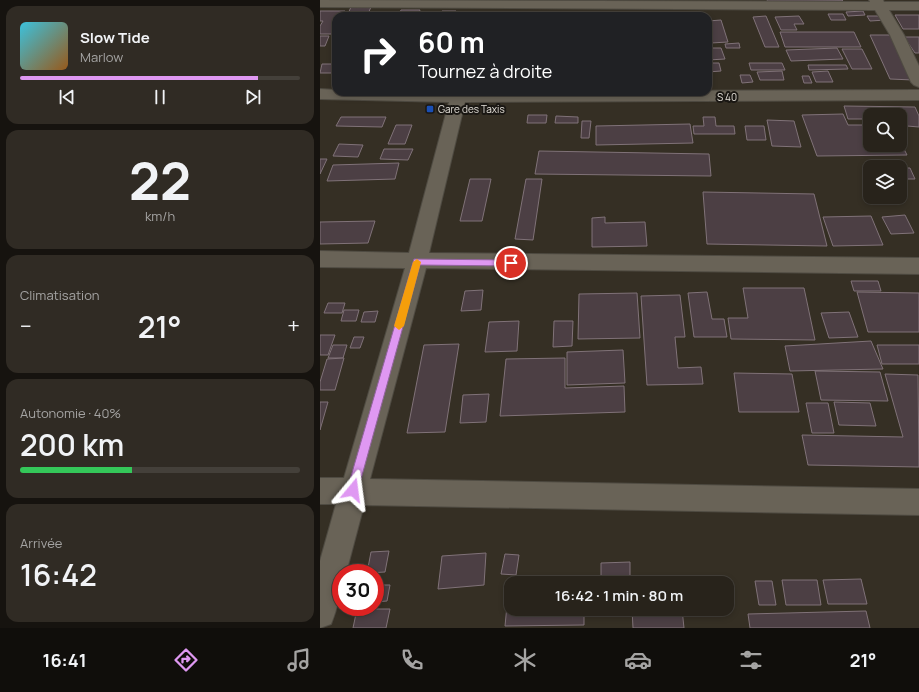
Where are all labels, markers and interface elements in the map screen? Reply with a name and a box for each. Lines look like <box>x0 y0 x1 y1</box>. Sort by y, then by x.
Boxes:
text: 60 m <box>418 23 485 61</box>
text: Slow Tide <box>80 27 150 48</box>
icon: right <box>352 28 404 80</box>
text: Marlow <box>80 48 123 66</box>
text: Tournez à droite <box>418 59 552 83</box>
icon: previous <box>56 86 78 108</box>
icon: pause <box>149 86 171 108</box>
icon: next <box>242 86 264 108</box>
street label: S 40 <box>717 90 737 104</box>
place label: Gare des Taxis <box>438 102 505 116</box>
marker: Gare des Taxis <box>425 104 435 114</box>
map controls <box>863 108 907 204</box>
button: search <box>863 108 907 152</box>
text: 22 <box>129 145 191 216</box>
button: layers <box>863 160 907 204</box>
text: km/h <box>145 207 175 225</box>
pin <box>494 246 528 280</box>
icon: arrive <box>500 252 522 274</box>
text: Climatisation <box>20 286 100 304</box>
text: 21° <box>138 306 181 347</box>
text: − <box>20 311 32 341</box>
text: + <box>287 311 300 341</box>
text: Autonomie · 40% <box>20 404 121 422</box>
text: 200 km <box>20 424 124 465</box>
position arrow <box>332 469 374 511</box>
text: Arrivée <box>20 534 62 552</box>
text: 16:42 <box>20 554 97 595</box>
speed limit sign: 30 <box>332 564 384 616</box>
text: 16:42 · 1 min · 80 m <box>555 585 683 606</box>
icon: directions <box>172 646 200 674</box>
icon: music <box>285 646 313 674</box>
icon: phone <box>398 646 426 674</box>
icon: climate <box>511 646 539 674</box>
icon: car <box>624 646 652 674</box>
icon: filters <box>737 646 765 674</box>
text: 16:41 <box>43 648 87 672</box>
text: 21° <box>850 648 876 672</box>

